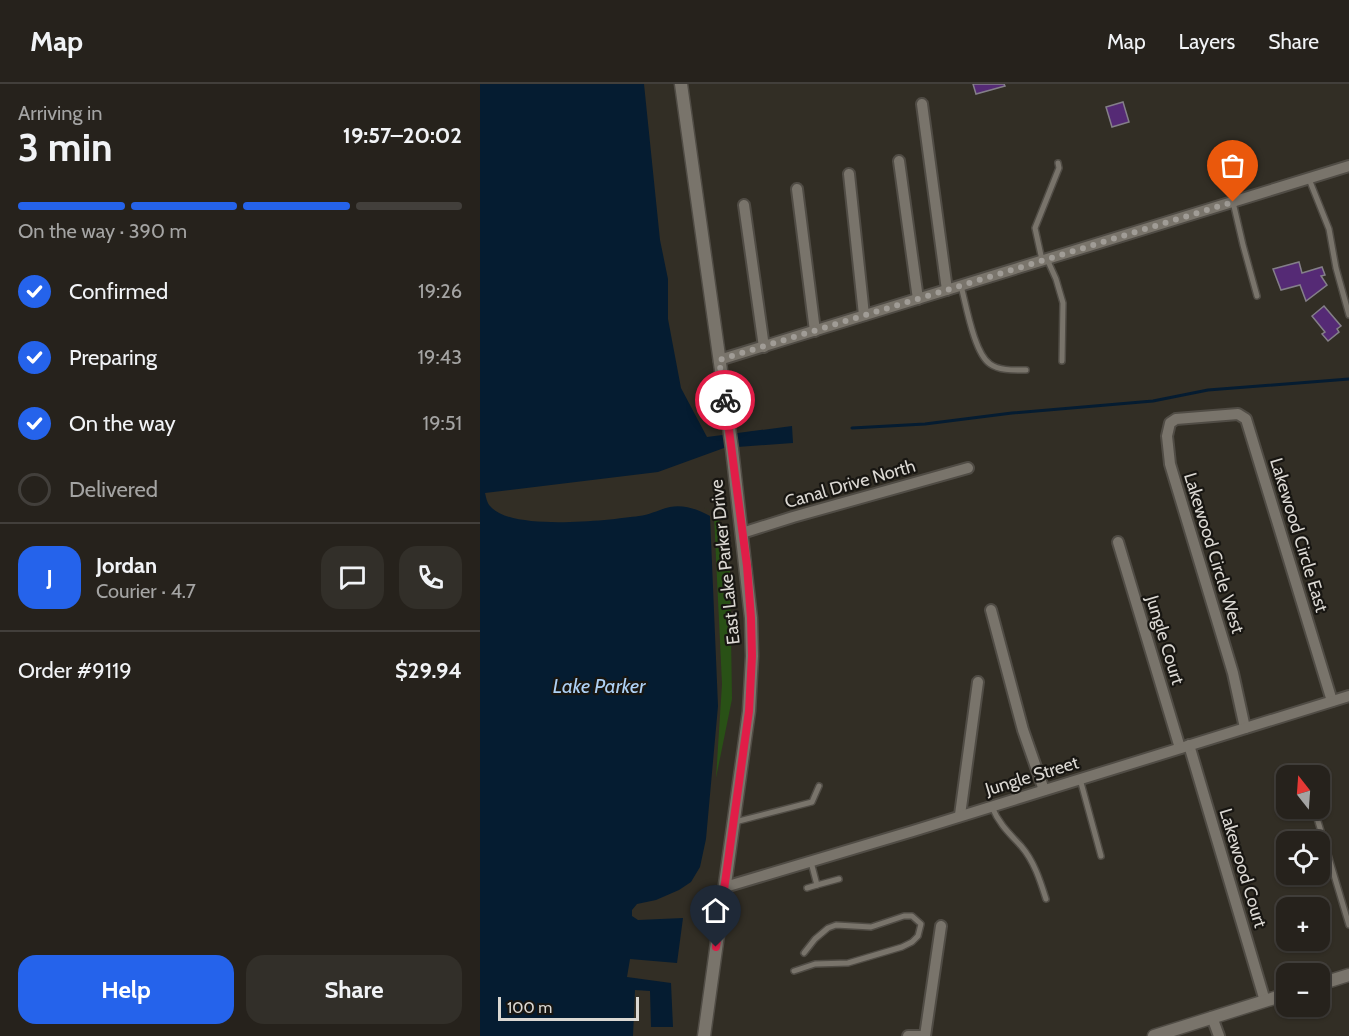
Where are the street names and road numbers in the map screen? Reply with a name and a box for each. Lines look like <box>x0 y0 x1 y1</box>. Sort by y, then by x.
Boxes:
street label: Canal Drive North <box>782 455 918 513</box>
street label: Lakewood Circle East <box>1265 455 1333 615</box>
street label: Lakewood Circle West <box>1179 470 1249 636</box>
street label: East Lake Parker Drive <box>705 478 745 646</box>
street label: Jungle Court <box>1141 592 1189 687</box>
street label: Jungle Street <box>982 751 1081 801</box>
street label: Lakewood Court <box>1214 806 1272 930</box>

